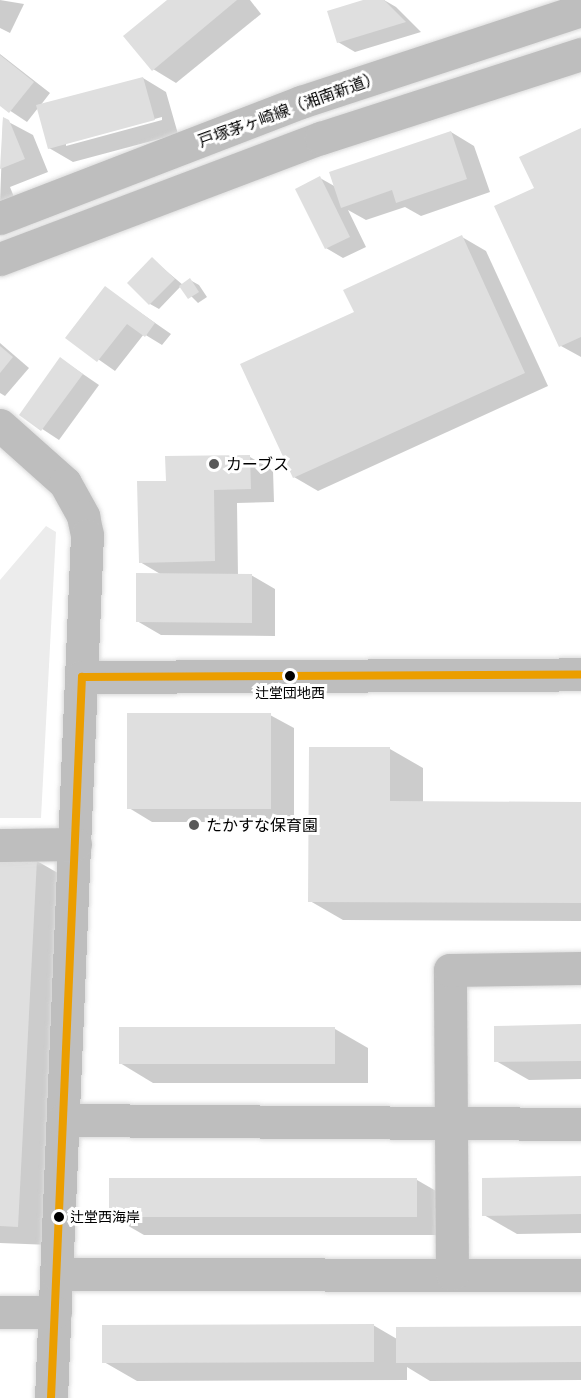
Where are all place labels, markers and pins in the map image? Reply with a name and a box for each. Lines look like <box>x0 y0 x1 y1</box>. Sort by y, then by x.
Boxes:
place label: カーブス <box>226 454 290 474</box>
marker: カーブス <box>207 457 221 471</box>
marker: 辻堂団地西 <box>284 670 296 682</box>
place label: 辻堂団地西 <box>255 685 325 701</box>
place label: たかすな保育園 <box>206 815 318 835</box>
marker: たかすな保育園 <box>187 818 201 832</box>
place label: 辻堂西海岸 <box>70 1209 140 1225</box>
marker: 辻堂西海岸 <box>53 1211 65 1223</box>

